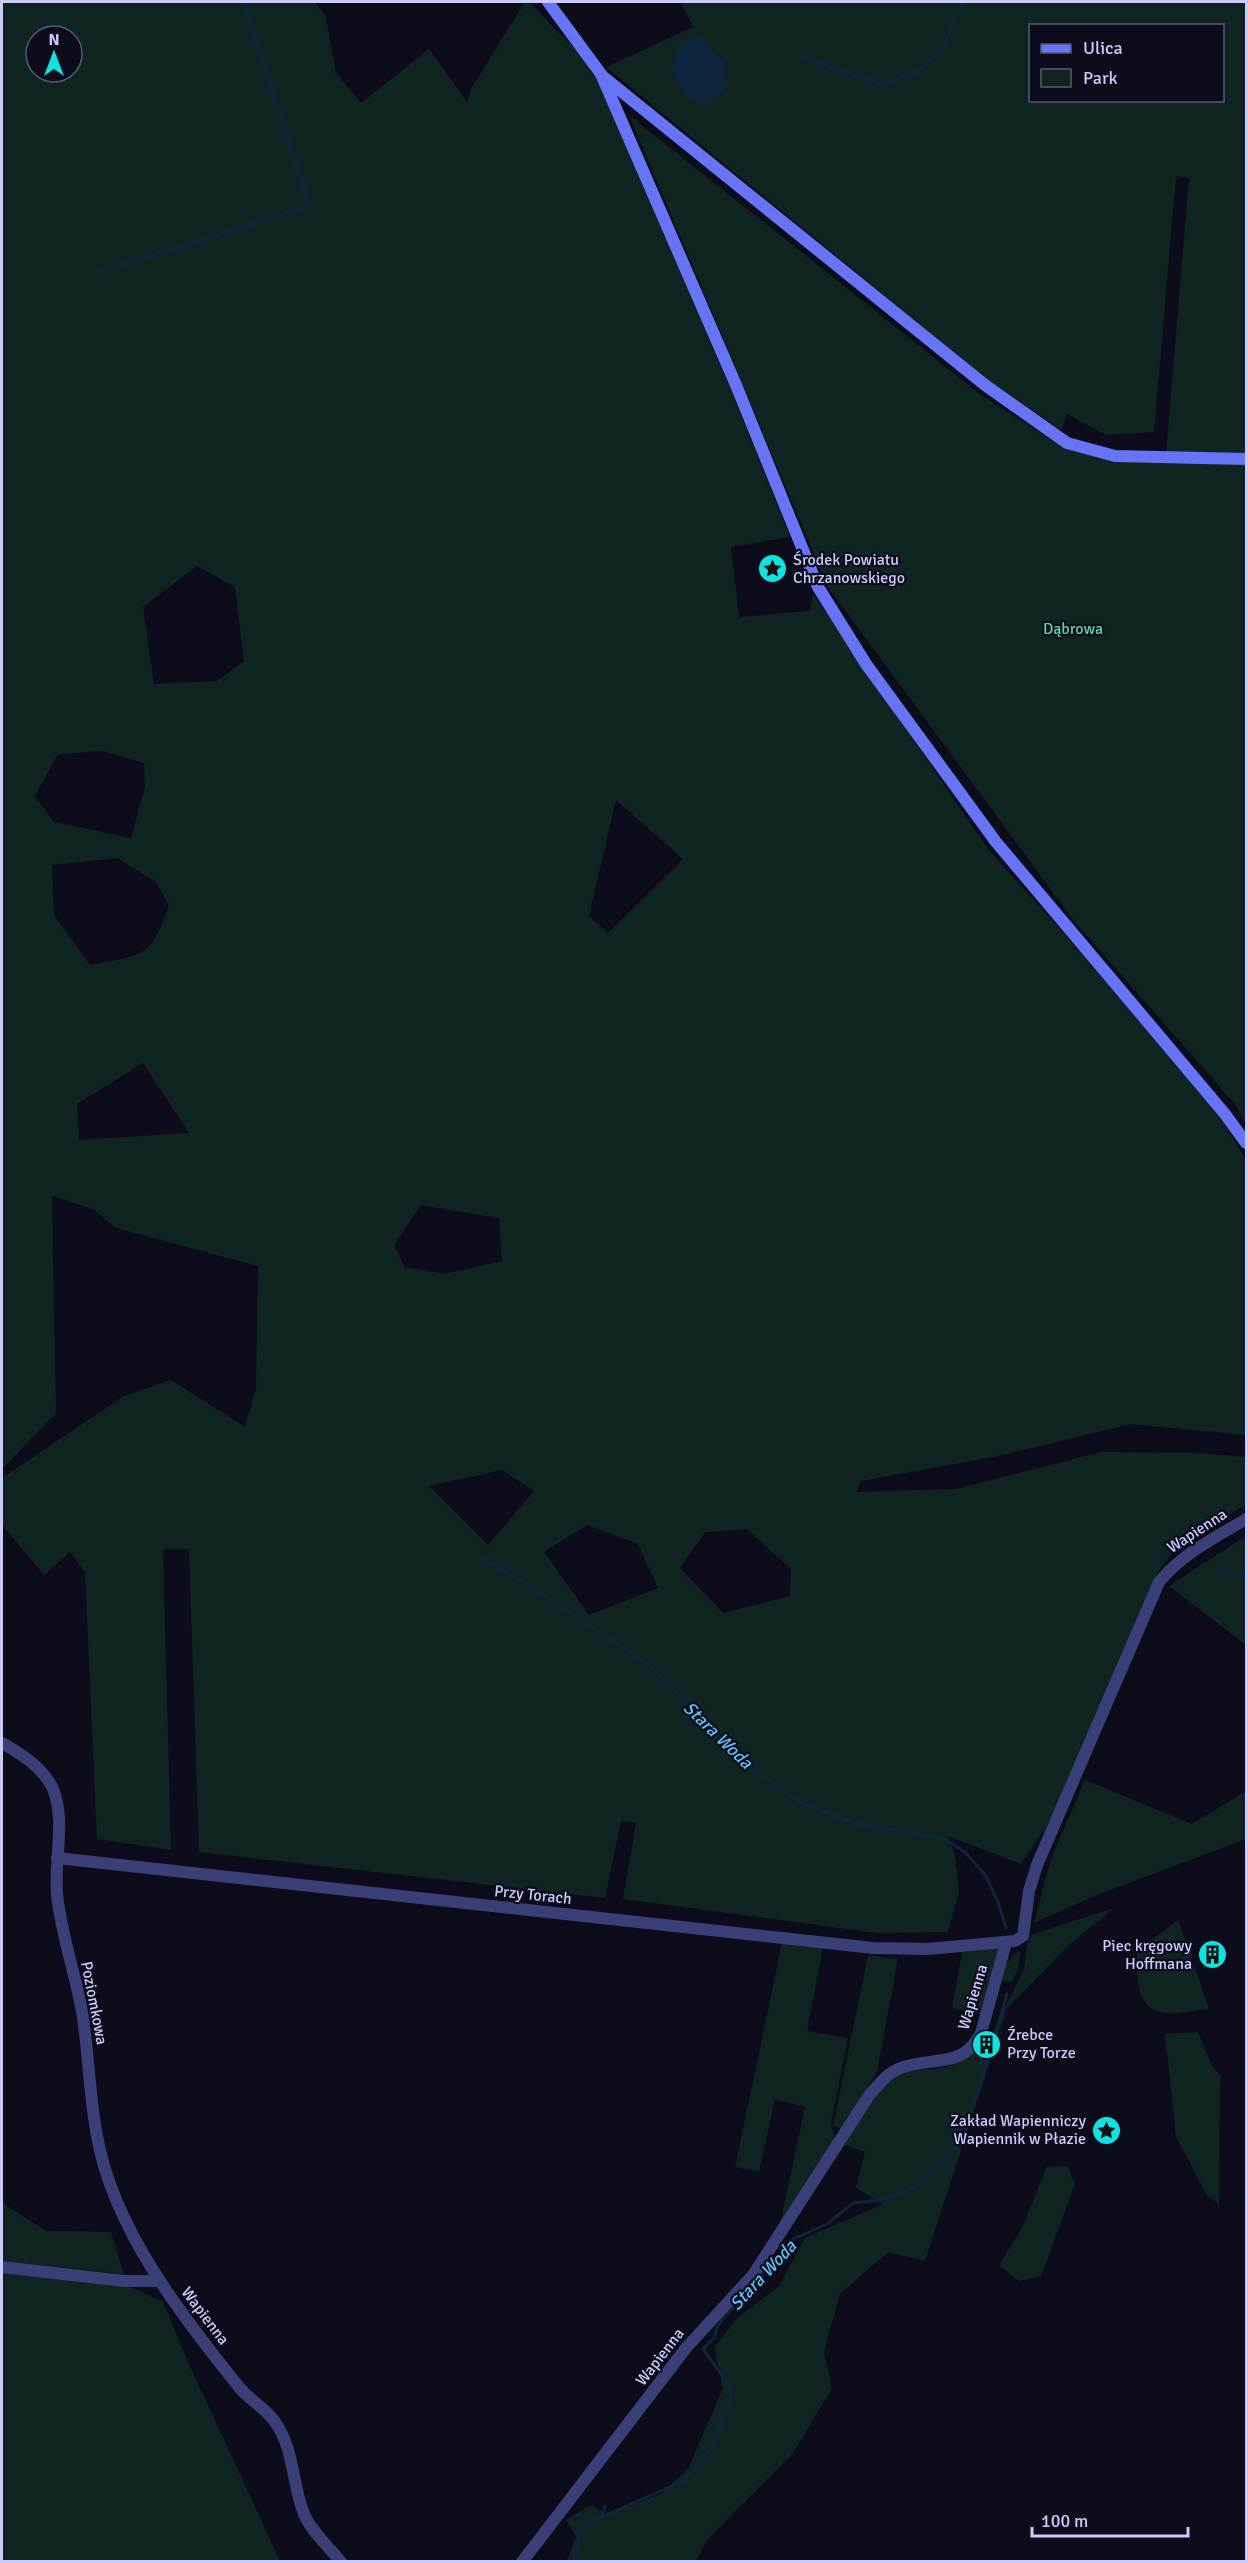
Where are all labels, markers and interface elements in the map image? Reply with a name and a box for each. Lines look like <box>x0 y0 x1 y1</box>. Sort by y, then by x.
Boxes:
north arrow <box>24 24 84 84</box>
legend <box>1029 24 1224 102</box>
text: N <box>48 30 60 50</box>
text: Ulica <box>1083 37 1123 59</box>
text: Park <box>1083 67 1118 89</box>
place label: Środek Powiatu Chrzanowskiego <box>793 550 905 588</box>
place icon: Środek Powiatu Chrzanowskiego <box>756 553 788 585</box>
park label: Dąbrowa <box>1043 619 1103 639</box>
street label: Wapienna <box>1163 1504 1231 1558</box>
water label: Stara Woda <box>679 1697 758 1774</box>
street label: Przy Torach <box>493 1881 573 1909</box>
place label: Piec kręgowy Hoffmana <box>1102 1936 1193 1974</box>
building icon: Piec kręgowy Hoffmana <box>1197 1939 1229 1971</box>
street label: Poziomkowa <box>76 1960 112 2046</box>
street label: Wapienna <box>954 1962 992 2032</box>
place label: Źrebce Przy Torze <box>1007 2025 1076 2063</box>
building icon: Źrebce Przy Torze <box>970 2028 1002 2060</box>
place label: Zakład Wapienniczy Wapiennik w Płazie <box>950 2111 1087 2149</box>
place icon: Zakład Wapienniczy Wapiennik w Płazie <box>1091 2114 1123 2146</box>
water label: Stara Woda <box>725 2235 802 2315</box>
street label: Wapienna <box>177 2283 233 2349</box>
street label: Wapienna <box>631 2324 689 2390</box>
scale bar <box>1032 2500 1188 2538</box>
text: 100 m <box>1041 2510 1088 2532</box>

